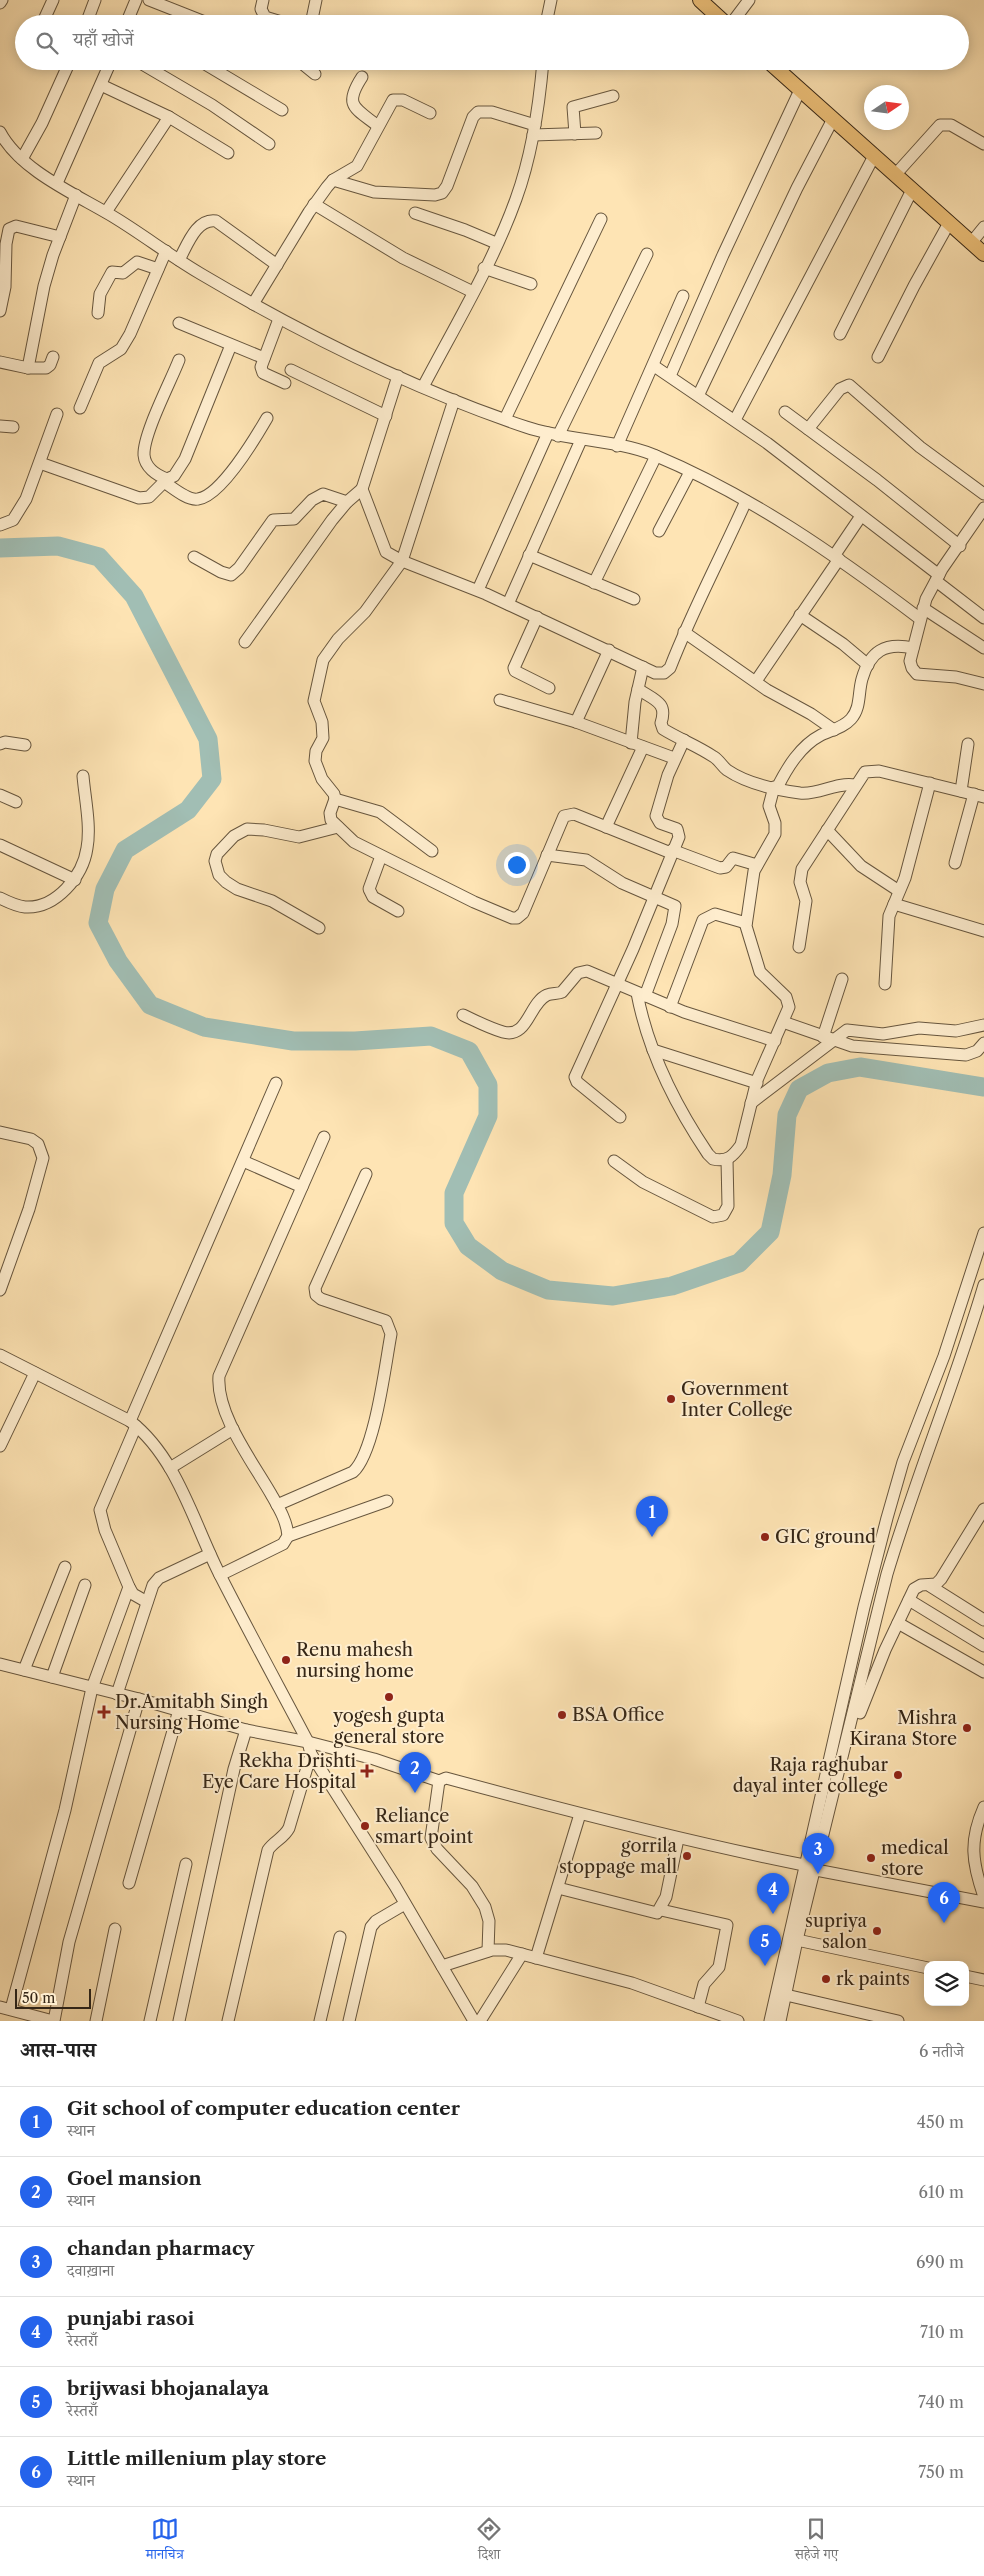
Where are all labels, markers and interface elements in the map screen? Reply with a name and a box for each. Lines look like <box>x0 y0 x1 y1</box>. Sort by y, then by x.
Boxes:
search box <box>15 15 969 70</box>
text: यहाँ खोजें <box>73 28 134 51</box>
icon: search <box>33 29 61 57</box>
north arrow <box>864 85 909 130</box>
your location <box>504 852 530 878</box>
place label: Government Inter College <box>681 1378 793 1421</box>
marker: Government Inter College <box>665 1393 677 1405</box>
pin: 1 <box>636 1496 668 1537</box>
place label: GIC ground <box>775 1526 876 1548</box>
marker: GIC ground <box>759 1531 771 1543</box>
place label: Renu mahesh nursing home <box>296 1639 414 1682</box>
marker: Renu mahesh nursing home <box>280 1654 292 1666</box>
place label: Dr.Amitabh Singh Nursing Home <box>115 1691 268 1734</box>
marker: yogesh gupta general store <box>383 1691 395 1703</box>
place label: BSA Office <box>572 1704 664 1726</box>
marker: Dr.Amitabh Singh Nursing Home <box>97 1705 111 1719</box>
place label: yogesh gupta general store <box>332 1705 445 1748</box>
place label: Mishra Kirana Store <box>850 1707 957 1750</box>
marker: BSA Office <box>556 1709 568 1721</box>
marker: Mishra Kirana Store <box>961 1722 973 1734</box>
place label: Rekha Drishti Eye Care Hospital <box>202 1750 357 1793</box>
pin: 2 <box>399 1752 431 1793</box>
place label: Raja raghubar dayal inter college <box>733 1754 888 1797</box>
marker: Rekha Drishti Eye Care Hospital <box>360 1764 374 1778</box>
marker: Raja raghubar dayal inter college <box>892 1769 904 1781</box>
place label: Reliance smart point <box>375 1805 474 1848</box>
marker: Reliance smart point <box>359 1820 371 1832</box>
pin: 3 <box>802 1833 834 1874</box>
place label: gorrila stoppage mall <box>559 1835 677 1878</box>
place label: medical store <box>881 1837 949 1880</box>
marker: gorrila stoppage mall <box>681 1850 693 1862</box>
marker: medical store <box>865 1852 877 1864</box>
pin: 4 <box>757 1873 789 1914</box>
pin: 6 <box>928 1882 960 1923</box>
place label: supriya salon <box>805 1910 867 1953</box>
pin: 5 <box>749 1925 781 1966</box>
marker: supriya salon <box>871 1925 883 1937</box>
map controls <box>924 1961 969 2006</box>
button: layers <box>924 1961 969 2006</box>
place label: rk paints <box>836 1968 910 1990</box>
marker: rk paints <box>820 1973 832 1985</box>
scale bar <box>15 1986 91 2009</box>
text: 50 m <box>22 1989 55 2007</box>
text: आस-पास <box>20 2037 96 2062</box>
text: 6 नतीजे <box>919 2041 964 2061</box>
text: Git school of computer education center <box>67 2097 460 2120</box>
text: 1 <box>32 2112 40 2132</box>
text: 450 m <box>917 2112 964 2132</box>
text: स्थान <box>67 2120 95 2140</box>
text: Goel mansion <box>67 2167 202 2190</box>
text: 2 <box>31 2182 41 2202</box>
text: 610 m <box>919 2182 964 2202</box>
text: स्थान <box>67 2190 95 2210</box>
text: chandan pharmacy <box>67 2237 254 2260</box>
text: 3 <box>31 2252 41 2272</box>
text: 690 m <box>916 2252 964 2272</box>
text: दवाख़ाना <box>67 2260 114 2280</box>
text: punjabi rasoi <box>67 2307 194 2330</box>
text: 4 <box>31 2322 41 2342</box>
text: 710 m <box>920 2322 964 2342</box>
text: रेस्तराँ <box>67 2330 98 2350</box>
text: brijwasi bhojanalaya <box>67 2377 269 2400</box>
text: 5 <box>32 2392 40 2412</box>
text: 740 m <box>918 2392 964 2412</box>
text: रेस्तराँ <box>67 2400 98 2420</box>
text: Little millenium play store <box>67 2447 326 2470</box>
text: 6 <box>31 2462 41 2482</box>
text: 750 m <box>918 2462 964 2482</box>
text: स्थान <box>67 2470 95 2490</box>
tab: मानचित्र <box>146 2515 184 2568</box>
tab: दिशा <box>475 2515 503 2568</box>
tab: सहेजे गए <box>795 2515 838 2568</box>

